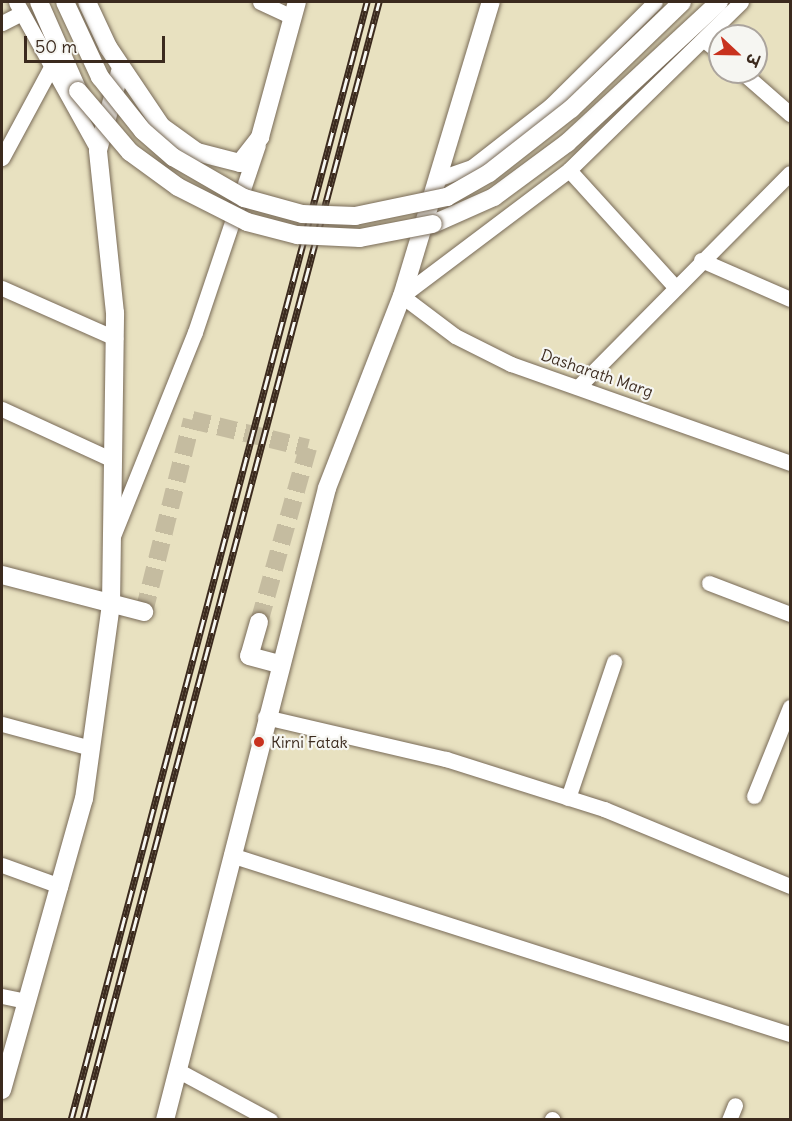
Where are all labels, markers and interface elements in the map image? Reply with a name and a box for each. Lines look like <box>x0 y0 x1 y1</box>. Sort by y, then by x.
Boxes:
scale bar <box>27 24 168 62</box>
north arrow <box>708 24 768 84</box>
text: 50 m <box>35 35 77 58</box>
text: उ <box>742 51 764 69</box>
street label: Dasharath Marg <box>538 345 656 401</box>
place label: Kirni Fatak <box>271 732 348 752</box>
marker: Kirni Fatak <box>252 735 266 749</box>

